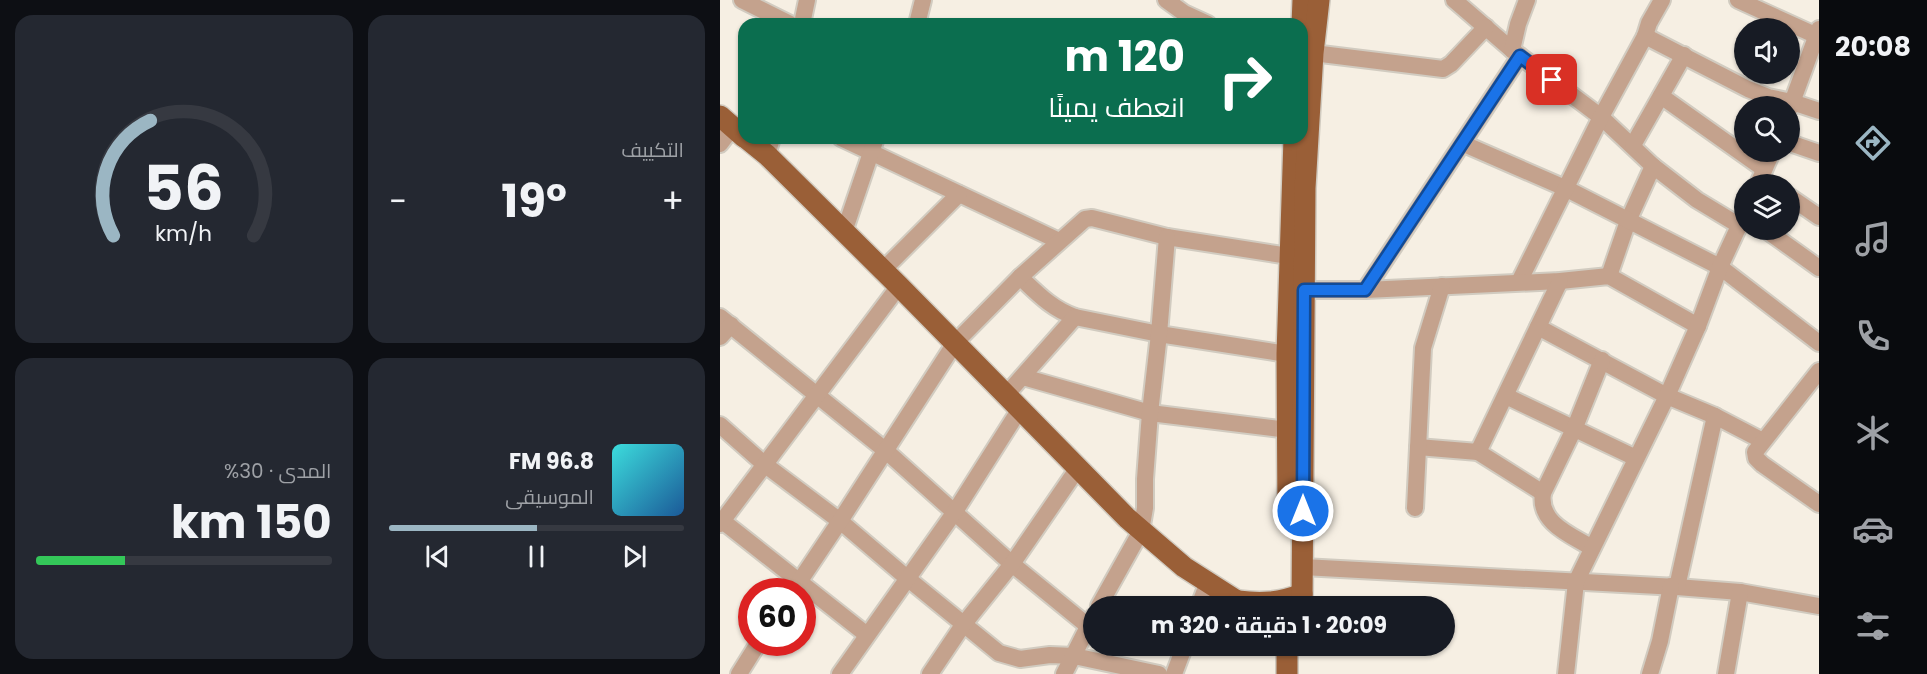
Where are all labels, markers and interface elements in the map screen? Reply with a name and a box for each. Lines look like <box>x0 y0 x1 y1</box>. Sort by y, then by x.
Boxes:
map controls <box>1734 18 1800 240</box>
button: sound <box>1734 18 1800 84</box>
text: 120 m <box>1064 27 1185 86</box>
text: 20:08 <box>1835 28 1911 65</box>
icon: right <box>1206 42 1284 120</box>
pin <box>1526 54 1577 105</box>
icon: arrive <box>1535 63 1568 96</box>
text: انعطف يمينًا <box>1048 89 1185 126</box>
button: search <box>1734 96 1800 162</box>
icon: directions <box>1852 122 1894 164</box>
text: التكييف <box>621 136 684 164</box>
text: 56 <box>144 144 224 232</box>
text: 19° <box>501 170 567 233</box>
button: layers <box>1734 174 1800 240</box>
text: − <box>389 178 407 225</box>
text: + <box>661 178 684 225</box>
text: km/h <box>155 218 212 249</box>
icon: music <box>1852 218 1894 260</box>
icon: phone <box>1852 315 1894 357</box>
icon: climate <box>1852 412 1894 454</box>
text: 96.8 FM <box>509 446 594 477</box>
text: المدى · 30% <box>224 457 332 485</box>
position arrow <box>1271 479 1335 543</box>
text: الموسيقى <box>505 483 594 511</box>
text: 150 km <box>171 491 332 554</box>
icon: car <box>1852 508 1894 550</box>
icon: previous <box>421 540 454 573</box>
icon: pause <box>520 540 553 573</box>
icon: next <box>618 540 651 573</box>
speed limit sign: 60 <box>738 578 816 656</box>
icon: filters <box>1852 605 1894 647</box>
text: 20:09 · 1 دقيقة · 320 m <box>1151 610 1387 641</box>

